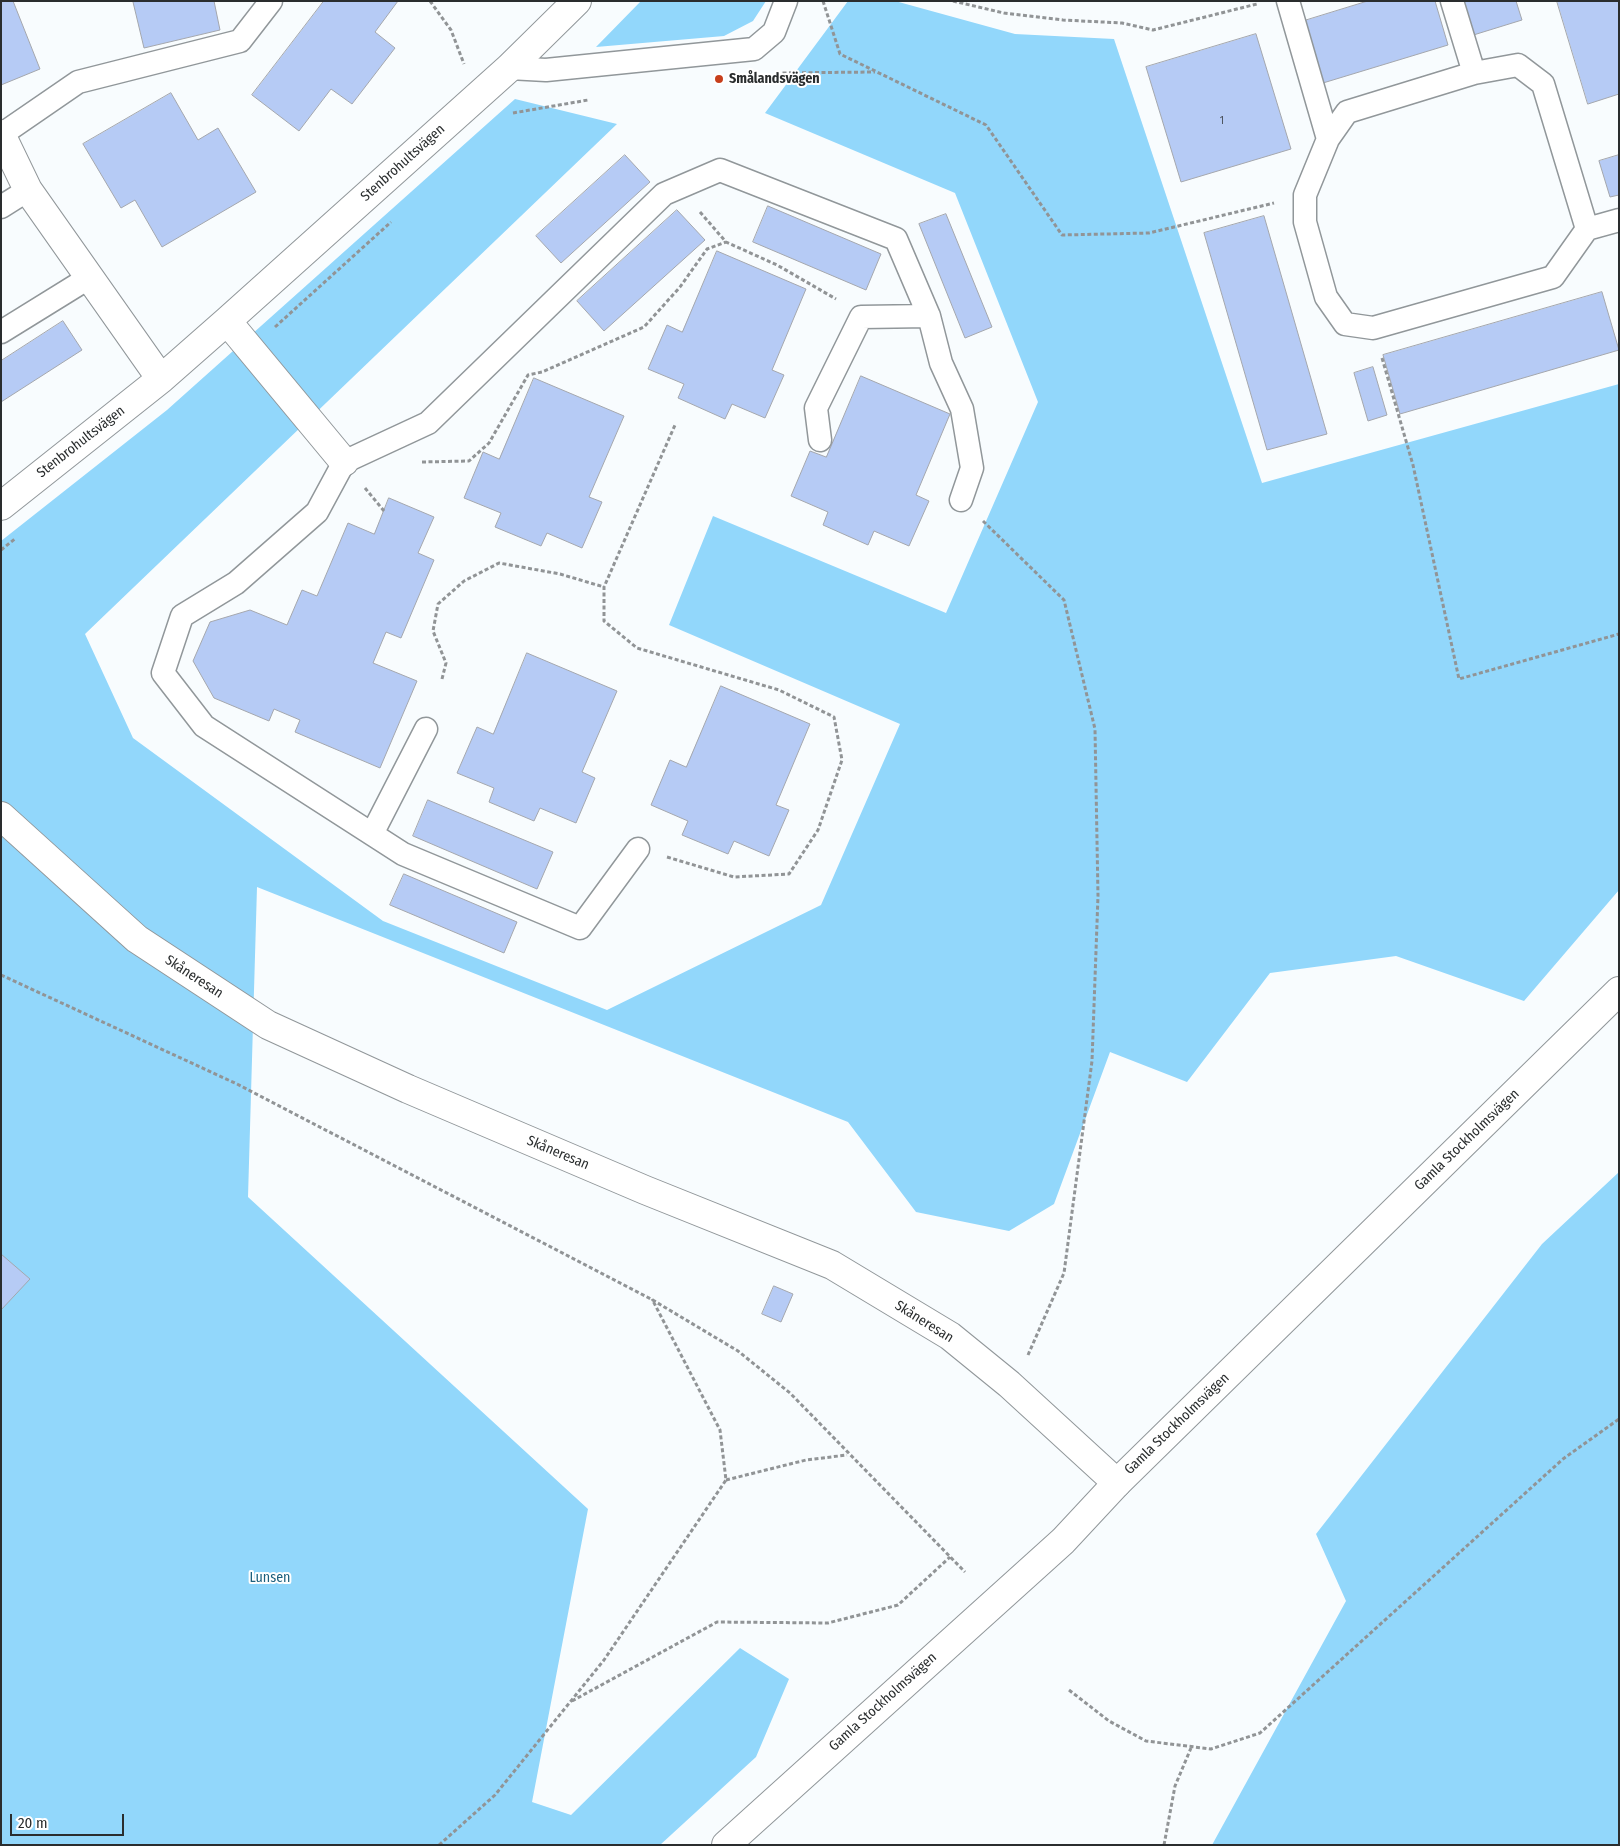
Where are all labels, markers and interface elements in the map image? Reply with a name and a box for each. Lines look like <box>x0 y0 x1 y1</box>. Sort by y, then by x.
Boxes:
place label: Smålandsvägen <box>729 71 820 87</box>
marker: Smålandsvägen <box>713 73 725 85</box>
house number: 1 <box>1220 114 1224 128</box>
street label: Stenbrohultsvägen <box>358 121 448 205</box>
street label: Stenbrohultsvägen <box>34 402 128 482</box>
street label: Skåneresan <box>162 952 226 1002</box>
street label: Gamla Stockholmsvägen <box>1411 1086 1523 1194</box>
street label: Skåneresan <box>524 1132 592 1174</box>
street label: Skåneresan <box>892 1297 956 1347</box>
street label: Gamla Stockholmsvägen <box>1121 1370 1233 1478</box>
park label: Lunsen <box>250 1570 290 1586</box>
street label: Gamla Stockholmsvägen <box>826 1649 940 1755</box>
scale bar <box>12 1804 126 1836</box>
text: 20 m <box>18 1814 48 1832</box>

